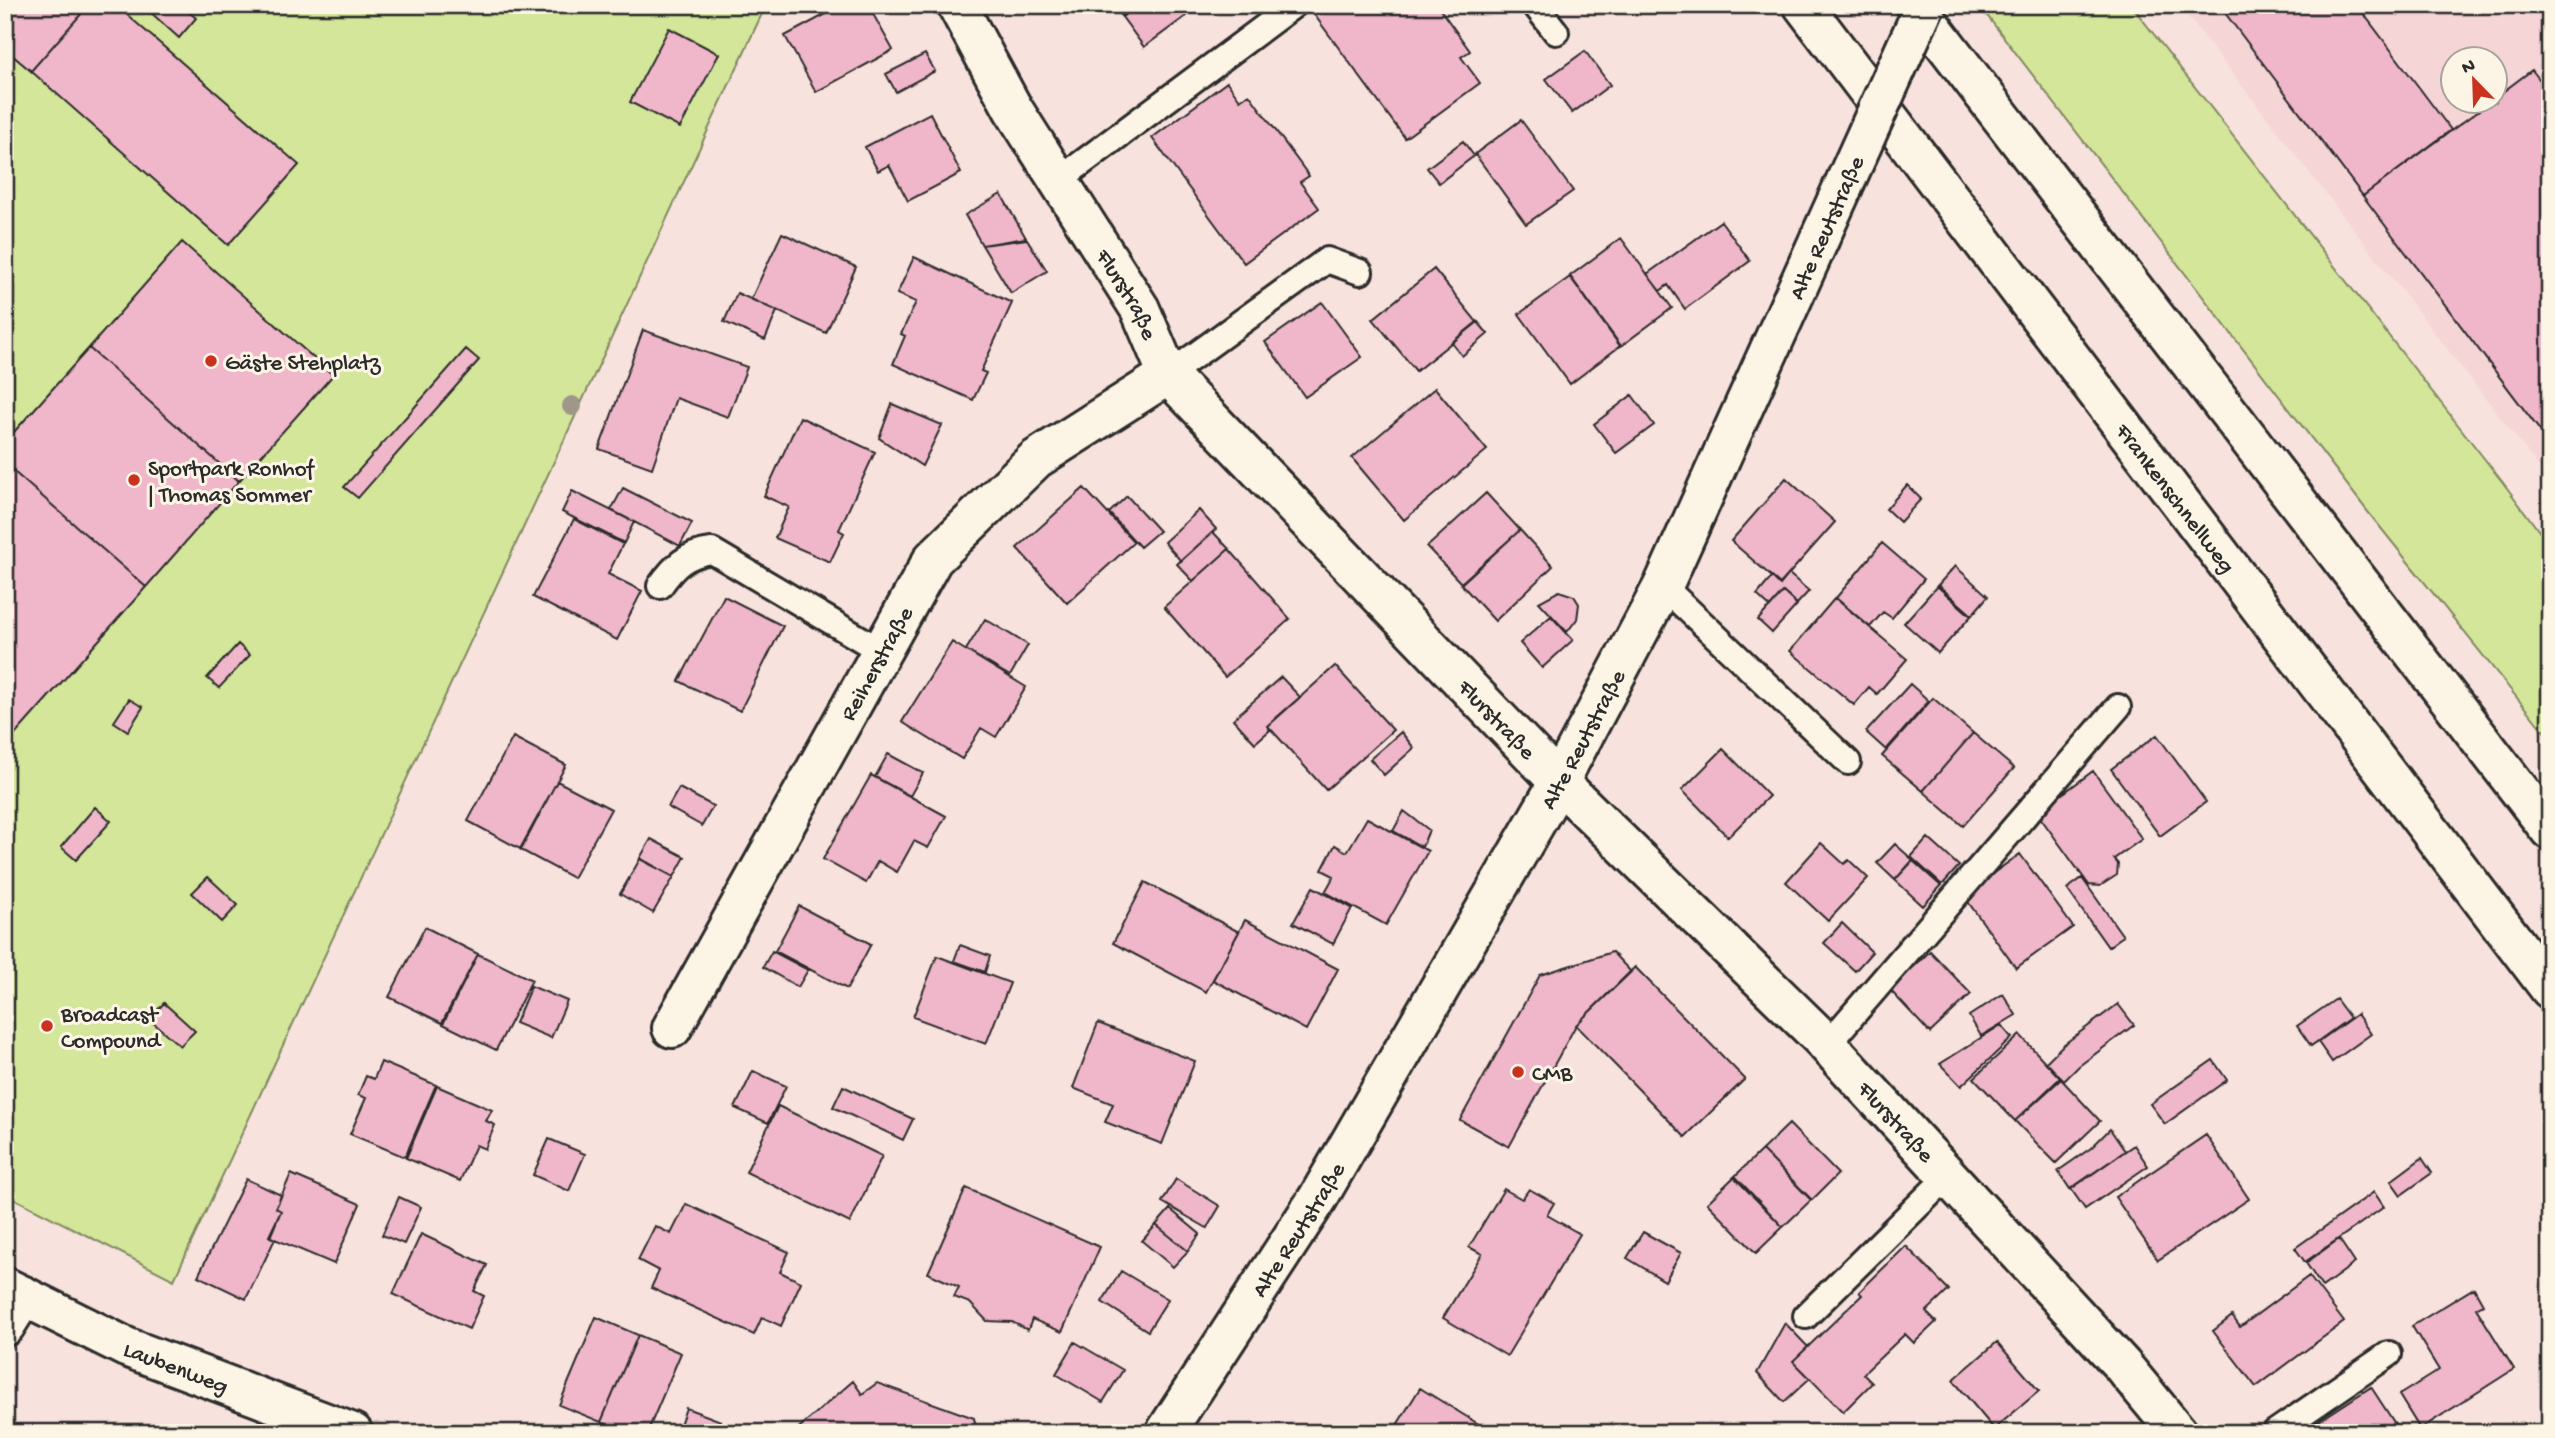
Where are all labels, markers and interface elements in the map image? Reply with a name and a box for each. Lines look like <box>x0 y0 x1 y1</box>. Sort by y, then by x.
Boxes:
north arrow <box>2440 46 2510 116</box>
text: N <box>2459 55 2479 81</box>
street label: Alte Reutstraße <box>1785 152 1872 304</box>
street label: Flurstraße <box>1088 244 1162 345</box>
place label: Gäste Stehplatz <box>225 351 381 378</box>
marker: Gäste Stehplatz <box>203 353 219 369</box>
street label: Frankenschnellweg <box>2108 418 2239 580</box>
place label: Sportpark Ronhof | Thomas Sommer <box>148 457 316 510</box>
marker: Sportpark Ronhof | Thomas Sommer <box>126 472 142 488</box>
street label: Reiherstraße <box>836 602 921 726</box>
street label: Alte Reutstraße <box>1536 665 1634 815</box>
street label: Flurstraße <box>1450 675 1541 767</box>
place label: Broadcast Compound <box>60 1003 162 1056</box>
marker: Broadcast Compound <box>39 1018 55 1034</box>
place label: CMB <box>1532 1062 1573 1089</box>
marker: CMB <box>1510 1064 1526 1080</box>
street label: Flurstraße <box>1850 1076 1939 1170</box>
street label: Alte Reutstraße <box>1247 1158 1353 1303</box>
street label: Laubenweg <box>119 1337 231 1401</box>

